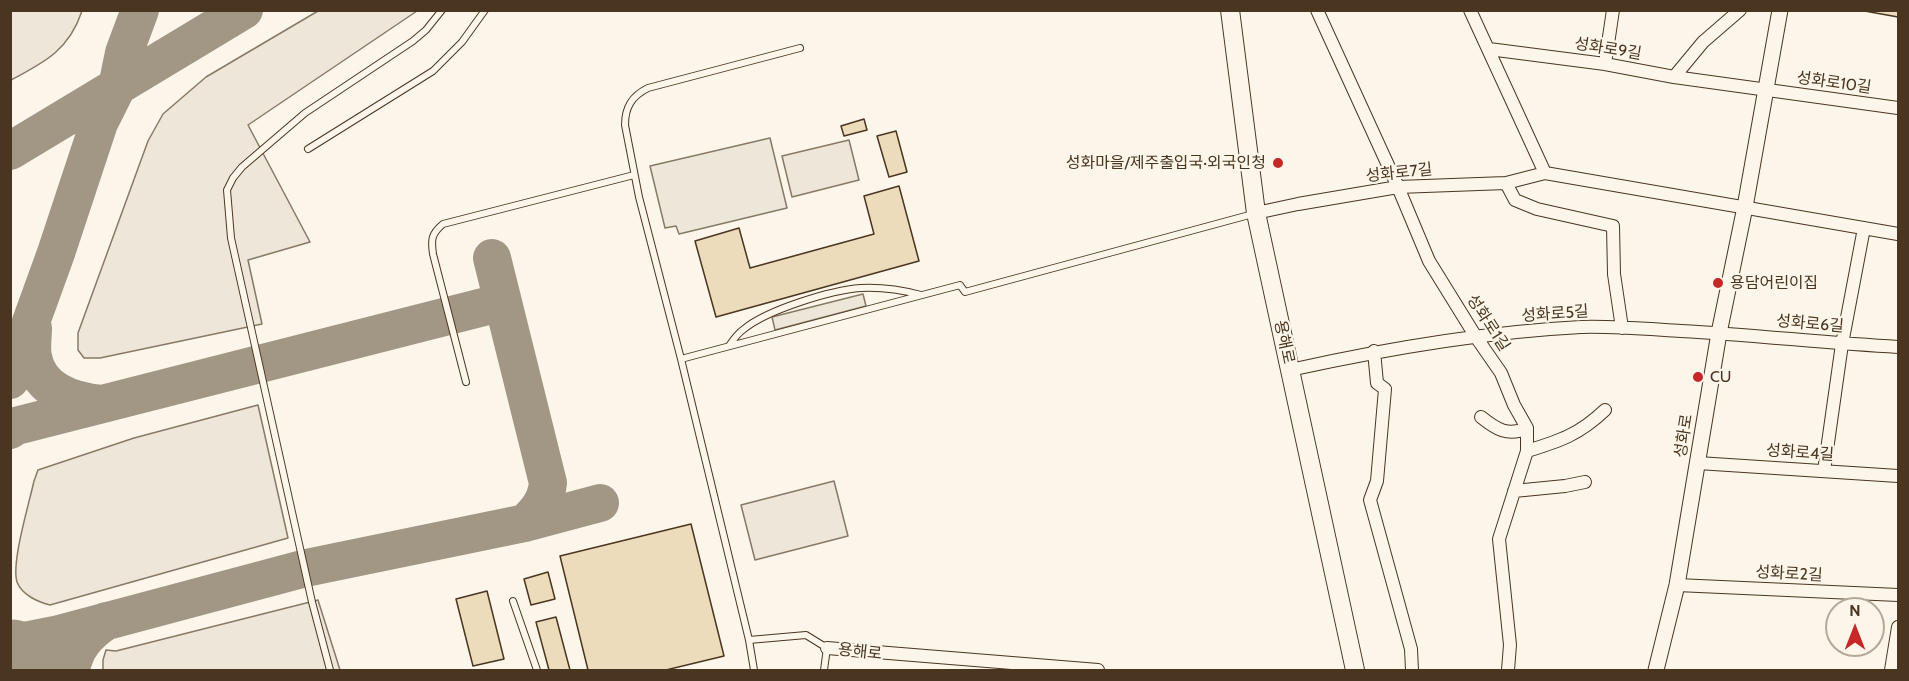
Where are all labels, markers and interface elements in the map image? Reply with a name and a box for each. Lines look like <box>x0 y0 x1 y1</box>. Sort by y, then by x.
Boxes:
street label: 성화로9길 <box>1573 34 1643 64</box>
street label: 성화로10길 <box>1795 68 1873 98</box>
place label: 성화마을/제주출입국·외국인청 <box>1066 153 1266 173</box>
marker: 성화마을/제주출입국·외국인청 <box>1271 156 1285 170</box>
street label: 성화로7길 <box>1365 160 1433 186</box>
place label: 용담어린이집 <box>1730 273 1818 293</box>
marker: 용담어린이집 <box>1711 276 1725 290</box>
street label: 성화로1길 <box>1462 291 1514 355</box>
street label: 성화로5길 <box>1521 302 1589 326</box>
street label: 성화로6길 <box>1775 311 1845 337</box>
street label: 용해로 <box>1270 318 1298 366</box>
place label: CU <box>1710 367 1731 387</box>
marker: CU <box>1691 370 1705 384</box>
street label: 성화로 <box>1671 413 1697 459</box>
street label: 성화로4길 <box>1765 441 1835 465</box>
street label: 성화로2길 <box>1755 563 1823 585</box>
north arrow <box>1825 597 1885 657</box>
text: N <box>1849 601 1861 620</box>
street label: 용해로 <box>837 640 883 664</box>

